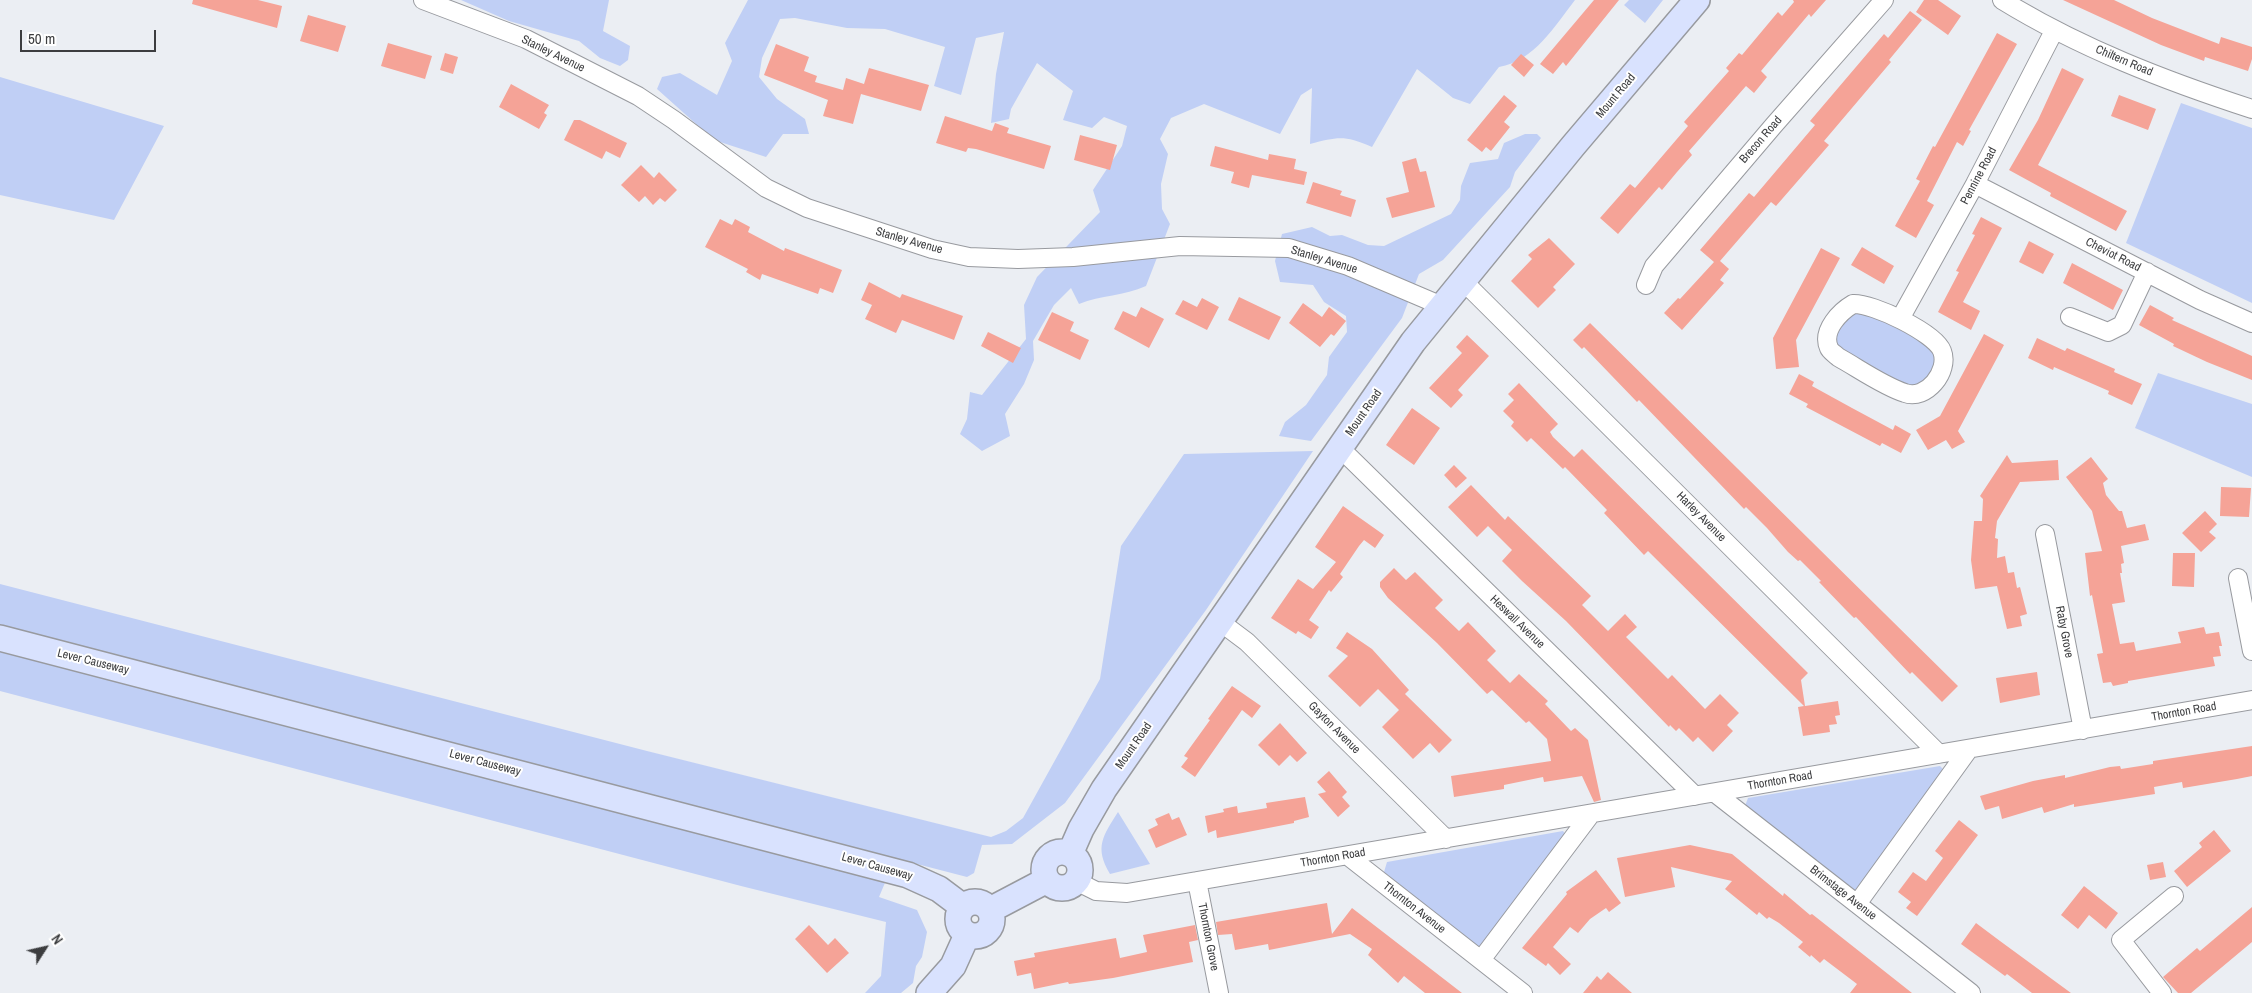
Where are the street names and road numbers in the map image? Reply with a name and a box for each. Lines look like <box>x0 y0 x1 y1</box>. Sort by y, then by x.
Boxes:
street label: Stanley Avenue <box>519 32 587 76</box>
street label: Chiltern Road <box>2093 43 2155 79</box>
street label: Mount Road <box>1593 71 1639 121</box>
street label: Brecon Road <box>1737 114 1785 166</box>
street label: Pennine Road <box>1958 145 2000 207</box>
street label: Stanley Avenue <box>874 225 944 257</box>
street label: Cheviot Road <box>2083 235 2143 275</box>
street label: Stanley Avenue <box>1289 243 1359 277</box>
street label: Mount Road <box>1343 387 1385 439</box>
street label: Harley Avenue <box>1673 489 1729 545</box>
street label: Heswall Avenue <box>1487 592 1547 652</box>
street label: Raby Grove <box>2052 605 2076 659</box>
street label: Lever Causeway <box>56 646 130 678</box>
street label: Gayton Avenue <box>1305 699 1363 757</box>
street label: Thornton Road <box>2150 699 2218 725</box>
street label: Mount Road <box>1113 720 1155 772</box>
street label: Lever Causeway <box>448 747 522 779</box>
street label: Thornton Road <box>1746 768 1814 794</box>
street label: Thornton Road <box>1299 845 1367 871</box>
street label: Lever Causeway <box>840 850 914 884</box>
street label: Brimstage Avenue <box>1807 862 1879 924</box>
street label: Thornton Avenue <box>1380 879 1448 937</box>
street label: Thornton Grove <box>1194 902 1222 972</box>

